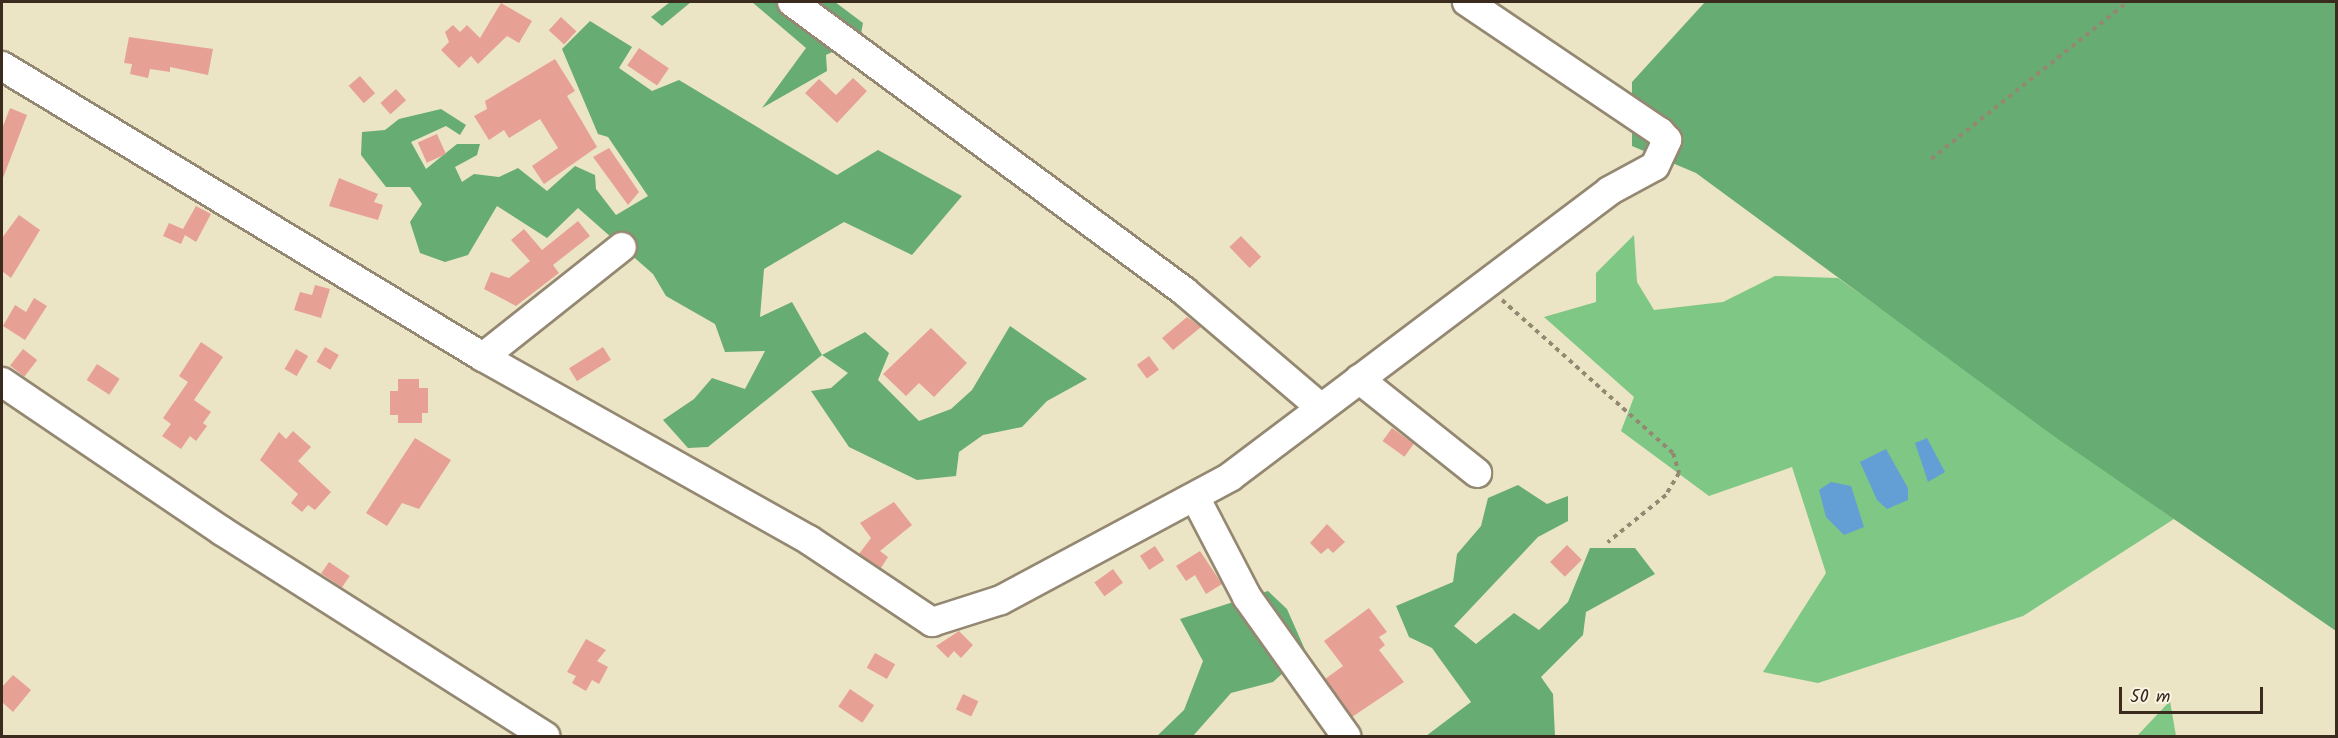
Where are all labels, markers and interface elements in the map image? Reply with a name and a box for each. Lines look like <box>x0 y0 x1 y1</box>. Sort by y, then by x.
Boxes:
scale bar <box>2122 675 2266 713</box>
text: 50 m <box>2130 683 2170 712</box>

